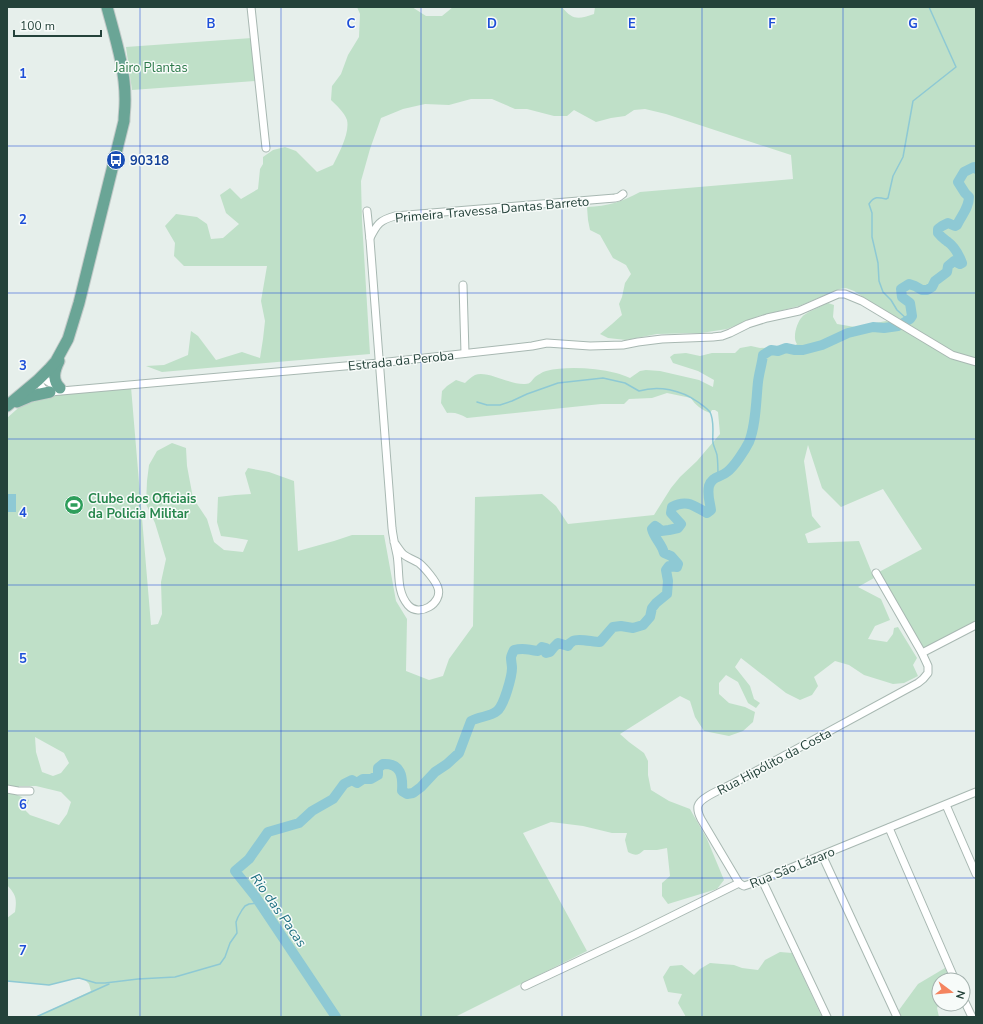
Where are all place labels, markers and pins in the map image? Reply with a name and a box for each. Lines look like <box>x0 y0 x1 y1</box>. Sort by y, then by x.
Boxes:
bus stop icon: 90318 <box>105 149 127 171</box>
place label: 90318 <box>130 152 169 170</box>
place label: Clube dos Oficiais da Policia Militar <box>88 490 196 523</box>
sports icon: Clube dos Oficiais da Policia Militar <box>63 494 85 516</box>

